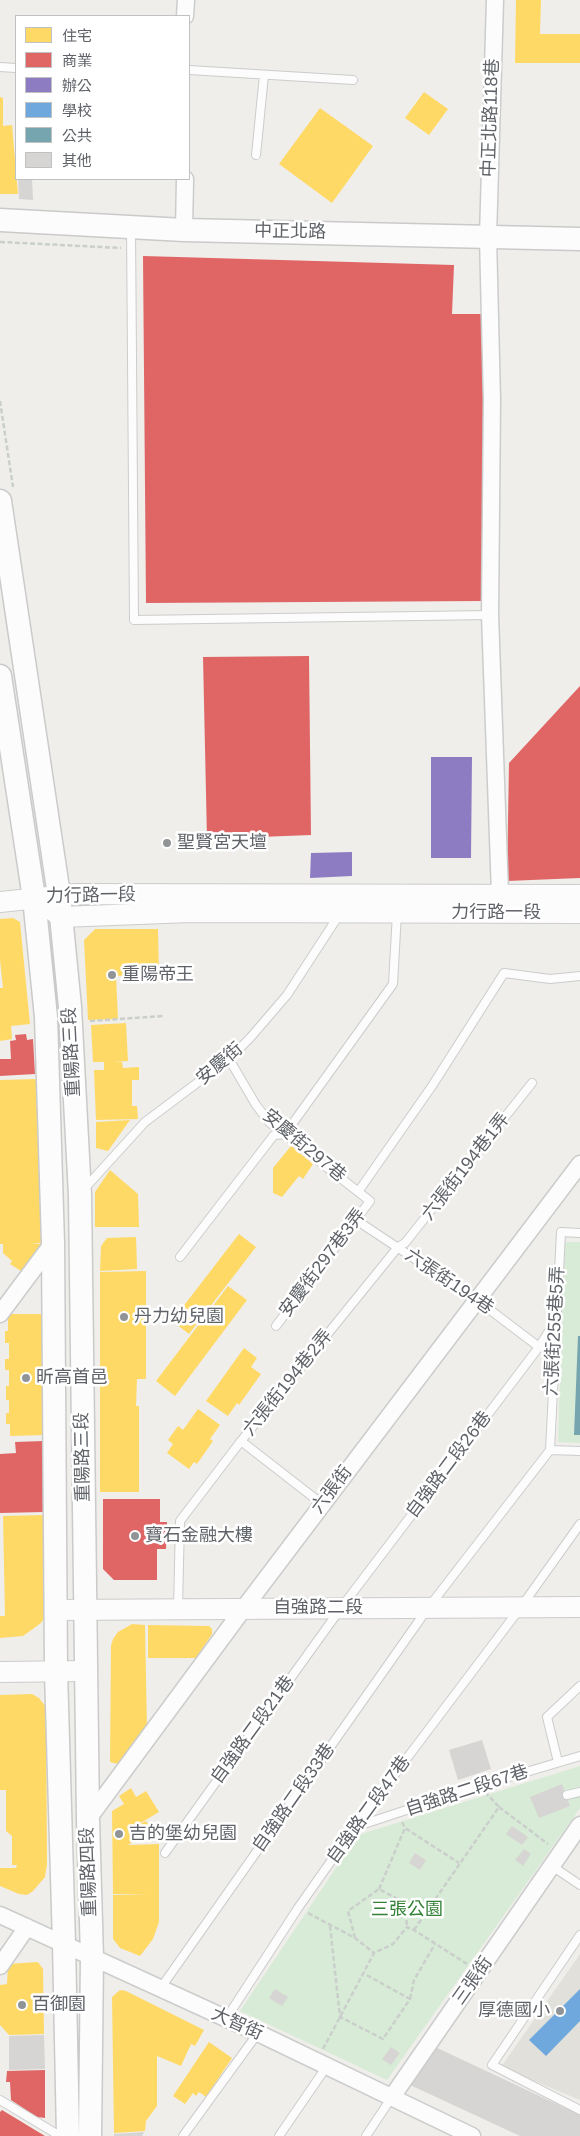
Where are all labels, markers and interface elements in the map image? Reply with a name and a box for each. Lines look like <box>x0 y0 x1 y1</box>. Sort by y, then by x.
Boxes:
legend <box>15 15 190 180</box>
text: 住宅 <box>62 27 92 44</box>
text: 商業 <box>62 52 92 69</box>
street label: 中正北路118巷 <box>478 58 504 178</box>
text: 辦公 <box>62 77 92 94</box>
text: 學校 <box>62 102 92 119</box>
text: 公共 <box>62 127 92 144</box>
text: 其他 <box>62 152 92 169</box>
street label: 中正北路 <box>254 221 326 243</box>
place label: 聖賢宮天壇 <box>177 832 267 854</box>
marker: 聖賢宮天壇 <box>161 837 173 849</box>
street label: 力行路一段 <box>46 884 136 908</box>
street label: 力行路一段 <box>451 902 541 924</box>
place label: 重陽帝王 <box>122 964 194 986</box>
marker: 重陽帝王 <box>106 969 118 981</box>
street label: 重陽路三段 <box>59 1006 85 1098</box>
street label: 安慶街 <box>192 1038 248 1090</box>
street label: 安慶街297巷 <box>258 1105 350 1187</box>
street label: 六張街194巷1弄 <box>417 1109 515 1225</box>
street label: 安慶街297巷3弄 <box>275 1205 371 1321</box>
street label: 六張街194巷 <box>401 1245 497 1319</box>
street label: 六張街255巷5弄 <box>541 1266 569 1396</box>
place label: 丹力幼兒園 <box>134 1306 224 1328</box>
marker: 丹力幼兒園 <box>118 1311 130 1323</box>
street label: 六張街194巷2弄 <box>239 1326 337 1440</box>
place label: 昕高首邑 <box>36 1367 108 1389</box>
marker: 昕高首邑 <box>20 1372 32 1384</box>
street label: 自強路二段26巷 <box>402 1407 496 1523</box>
street label: 重陽路三段 <box>71 1412 95 1502</box>
street label: 六張街 <box>307 1462 357 1518</box>
place label: 寶石金融大樓 <box>145 1525 253 1547</box>
marker: 寶石金融大樓 <box>129 1530 141 1542</box>
street label: 自強路二段 <box>273 1597 363 1619</box>
street label: 自強路二段21巷 <box>207 1672 299 1788</box>
street label: 自強路二段33巷 <box>248 1739 340 1857</box>
street label: 自強路二段47巷 <box>323 1752 415 1868</box>
street label: 自強路二段67巷 <box>403 1761 531 1821</box>
place label: 吉的堡幼兒園 <box>129 1823 237 1845</box>
street label: 重陽路四段 <box>77 1827 101 1917</box>
marker: 吉的堡幼兒園 <box>113 1828 125 1840</box>
park label: 三張公園 <box>371 1899 443 1921</box>
street label: 三張街 <box>449 1953 497 2009</box>
place label: 百御園 <box>32 1994 86 2016</box>
marker: 百御園 <box>16 1999 28 2011</box>
place label: 厚德國小 <box>478 2000 550 2022</box>
street label: 大智街 <box>208 2003 266 2045</box>
marker: 厚德國小 <box>554 2005 566 2017</box>

